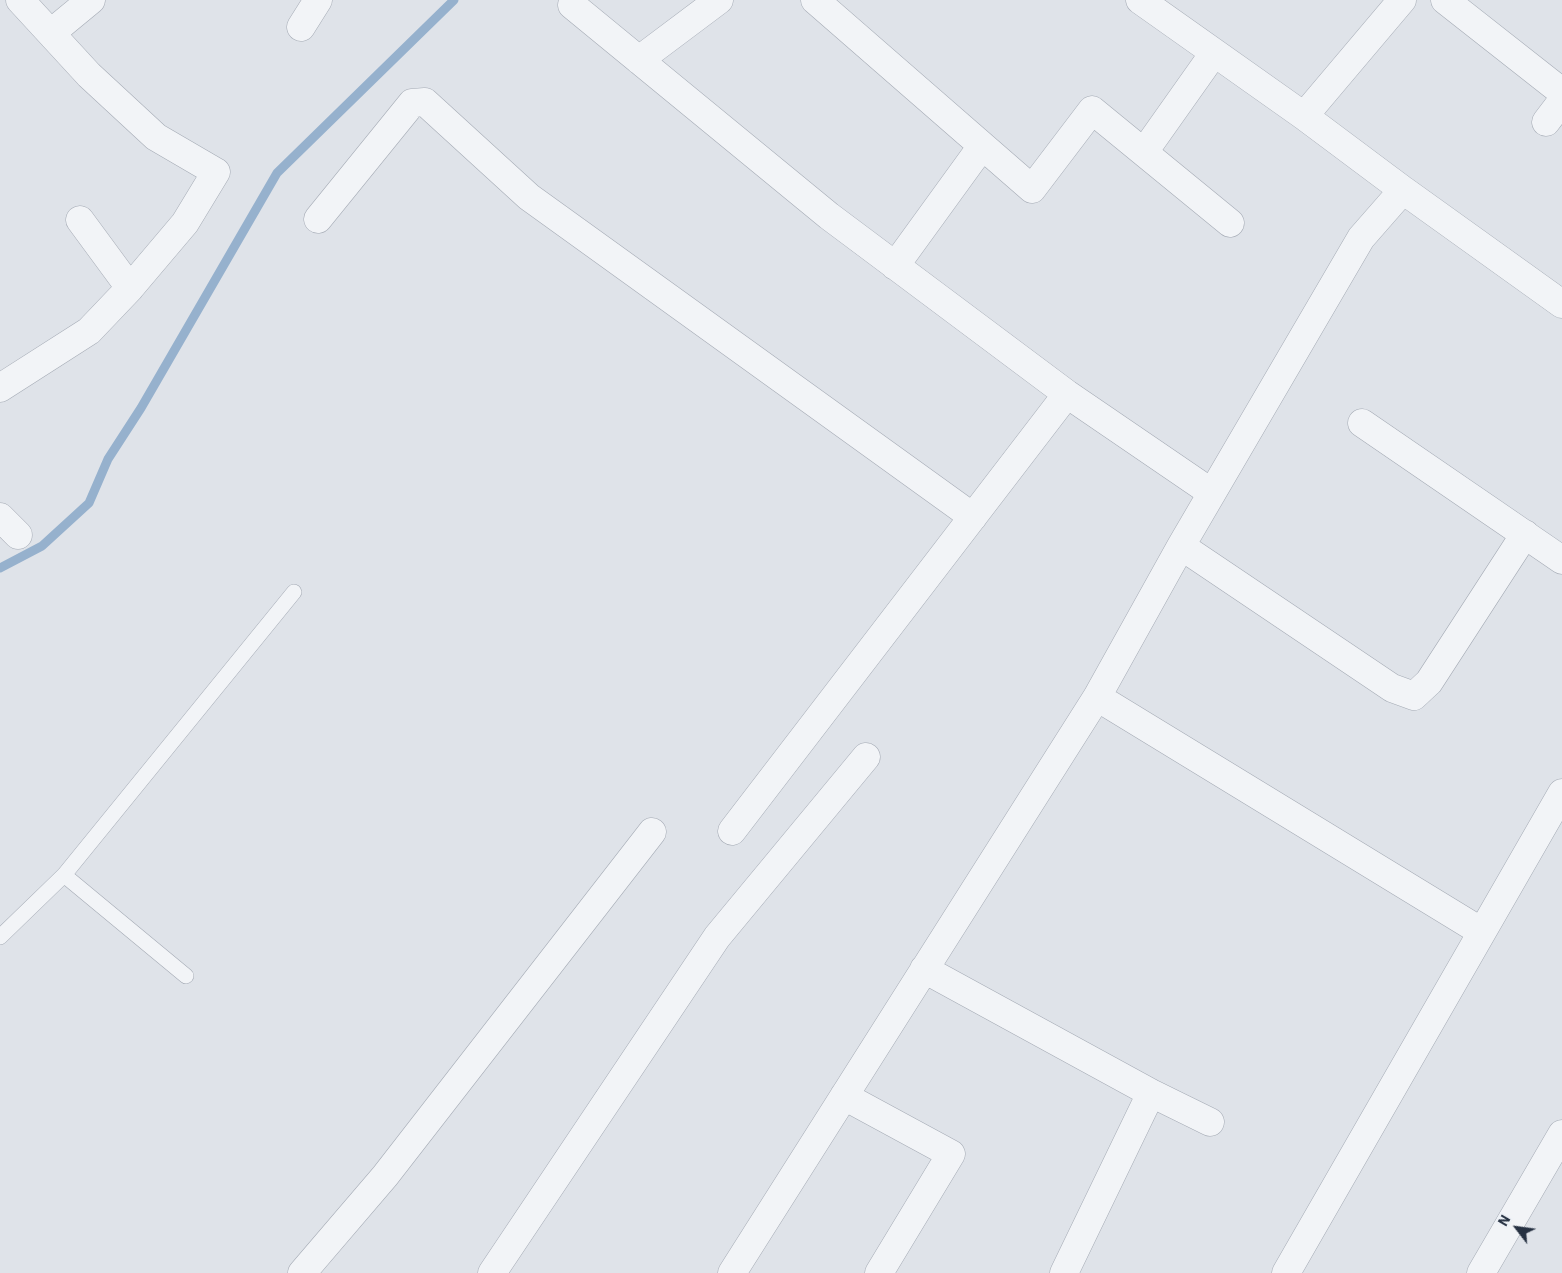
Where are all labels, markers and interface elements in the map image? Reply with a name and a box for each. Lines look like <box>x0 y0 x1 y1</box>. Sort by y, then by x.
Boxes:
north arrow <box>1492 1203 1542 1253</box>
text: N <box>1494 1212 1514 1229</box>

